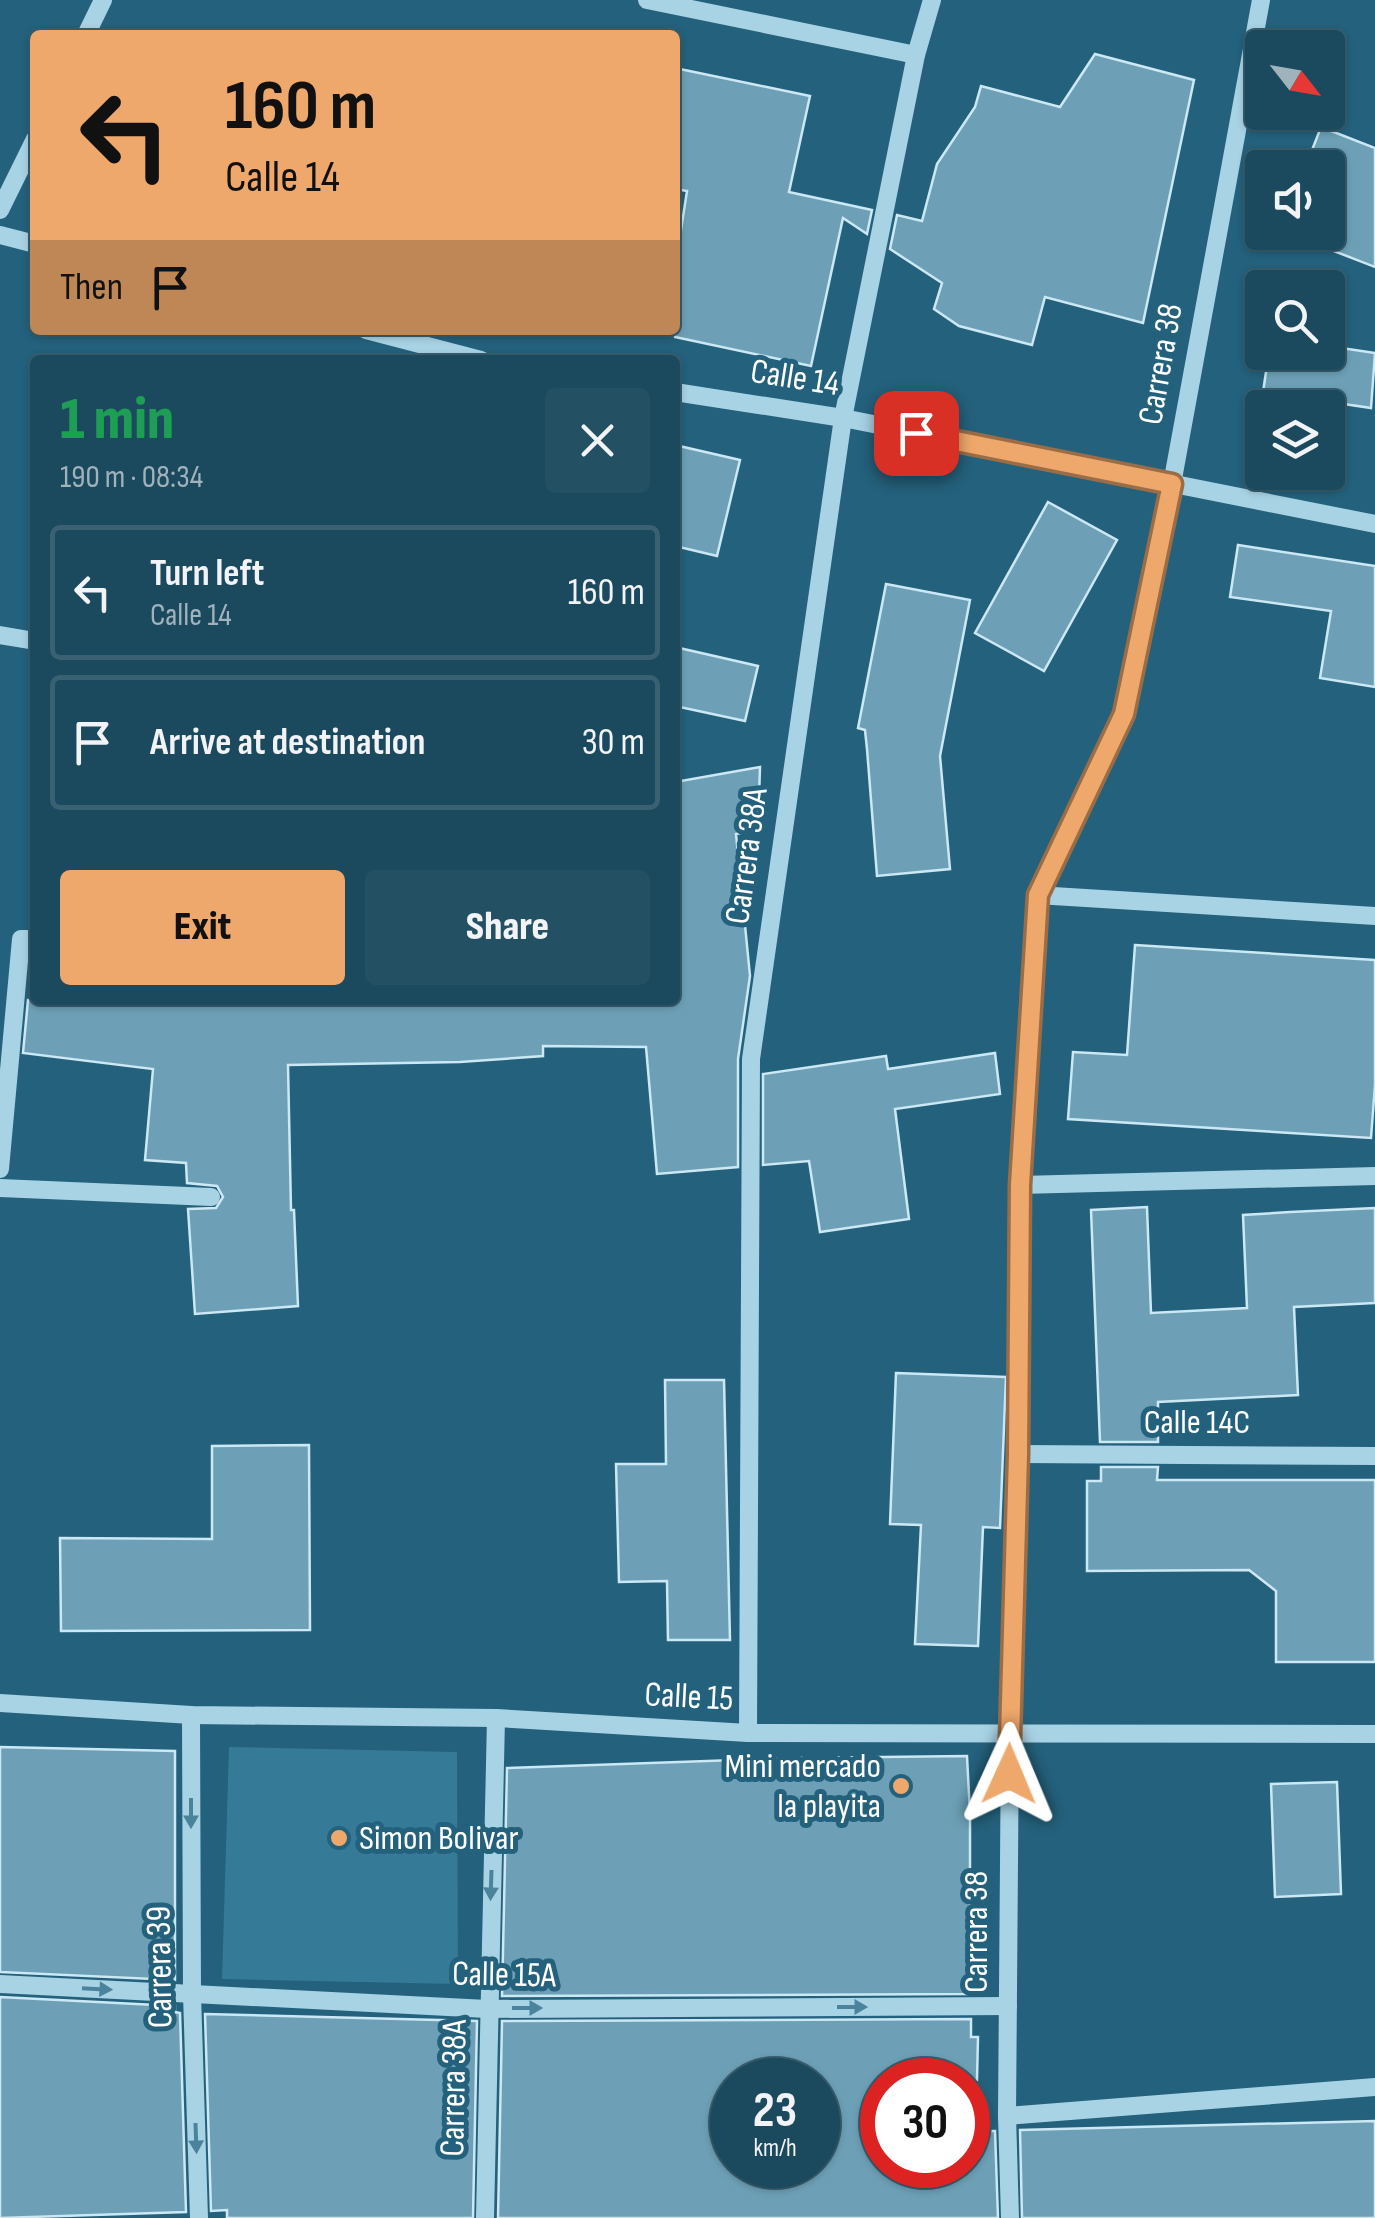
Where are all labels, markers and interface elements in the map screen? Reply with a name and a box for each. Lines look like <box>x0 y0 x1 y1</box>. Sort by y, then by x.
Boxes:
north arrow <box>1245 30 1345 130</box>
map controls <box>1245 30 1345 490</box>
text: 160 m <box>225 65 376 149</box>
icon: left <box>60 70 190 200</box>
text: Calle 14 <box>225 150 340 205</box>
button: sound <box>1245 150 1345 250</box>
icon: arrive <box>143 260 198 315</box>
text: Then <box>60 265 123 310</box>
button: search <box>1245 270 1345 370</box>
street label: Carrera 38 <box>1129 300 1193 428</box>
street label: Calle 14 <box>747 350 843 406</box>
text: 1 min <box>60 384 174 456</box>
button: close <box>545 388 650 493</box>
button: layers <box>1245 390 1345 490</box>
pin <box>874 391 959 476</box>
icon: arrive <box>889 406 944 461</box>
text: 190 m · 08:34 <box>60 458 203 497</box>
text: Turn left <box>150 551 264 596</box>
icon: left <box>65 565 120 620</box>
text: 160 m <box>568 570 645 615</box>
text: Calle 14 <box>150 596 232 635</box>
icon: arrive <box>65 715 120 770</box>
text: Arrive at destination <box>150 720 425 765</box>
text: 30 m <box>582 720 645 765</box>
street label: Carrera 38A <box>716 784 778 927</box>
button: Exit <box>60 870 345 985</box>
button: Share <box>365 870 650 985</box>
street label: Calle 14C <box>1144 1401 1250 1444</box>
street label: Calle 15 <box>644 1673 734 1721</box>
position arrow <box>957 1722 1061 1826</box>
place label: Mini mercado la playita <box>724 1745 881 1828</box>
marker: Mini mercado la playita <box>890 1775 912 1797</box>
one-way arrow <box>183 1797 199 1829</box>
place label: Simon Bolivar <box>359 1817 518 1860</box>
marker: Simon Bolivar <box>328 1827 350 1849</box>
one-way arrow <box>482 1870 498 1902</box>
street label: Carrera 38 <box>955 1871 998 1993</box>
street label: Carrera 39 <box>137 1906 183 2028</box>
street label: Calle 15A <box>452 1953 557 1997</box>
one-way arrow <box>82 1981 114 1997</box>
one-way arrow <box>836 1999 868 2015</box>
one-way arrow <box>511 2000 543 2016</box>
street label: Carrera 38A <box>431 2018 477 2157</box>
speed limit sign: 30 <box>860 2058 990 2188</box>
text: 23 <box>753 2081 797 2141</box>
one-way arrow <box>189 2122 205 2154</box>
text: km/h <box>753 2133 797 2164</box>

